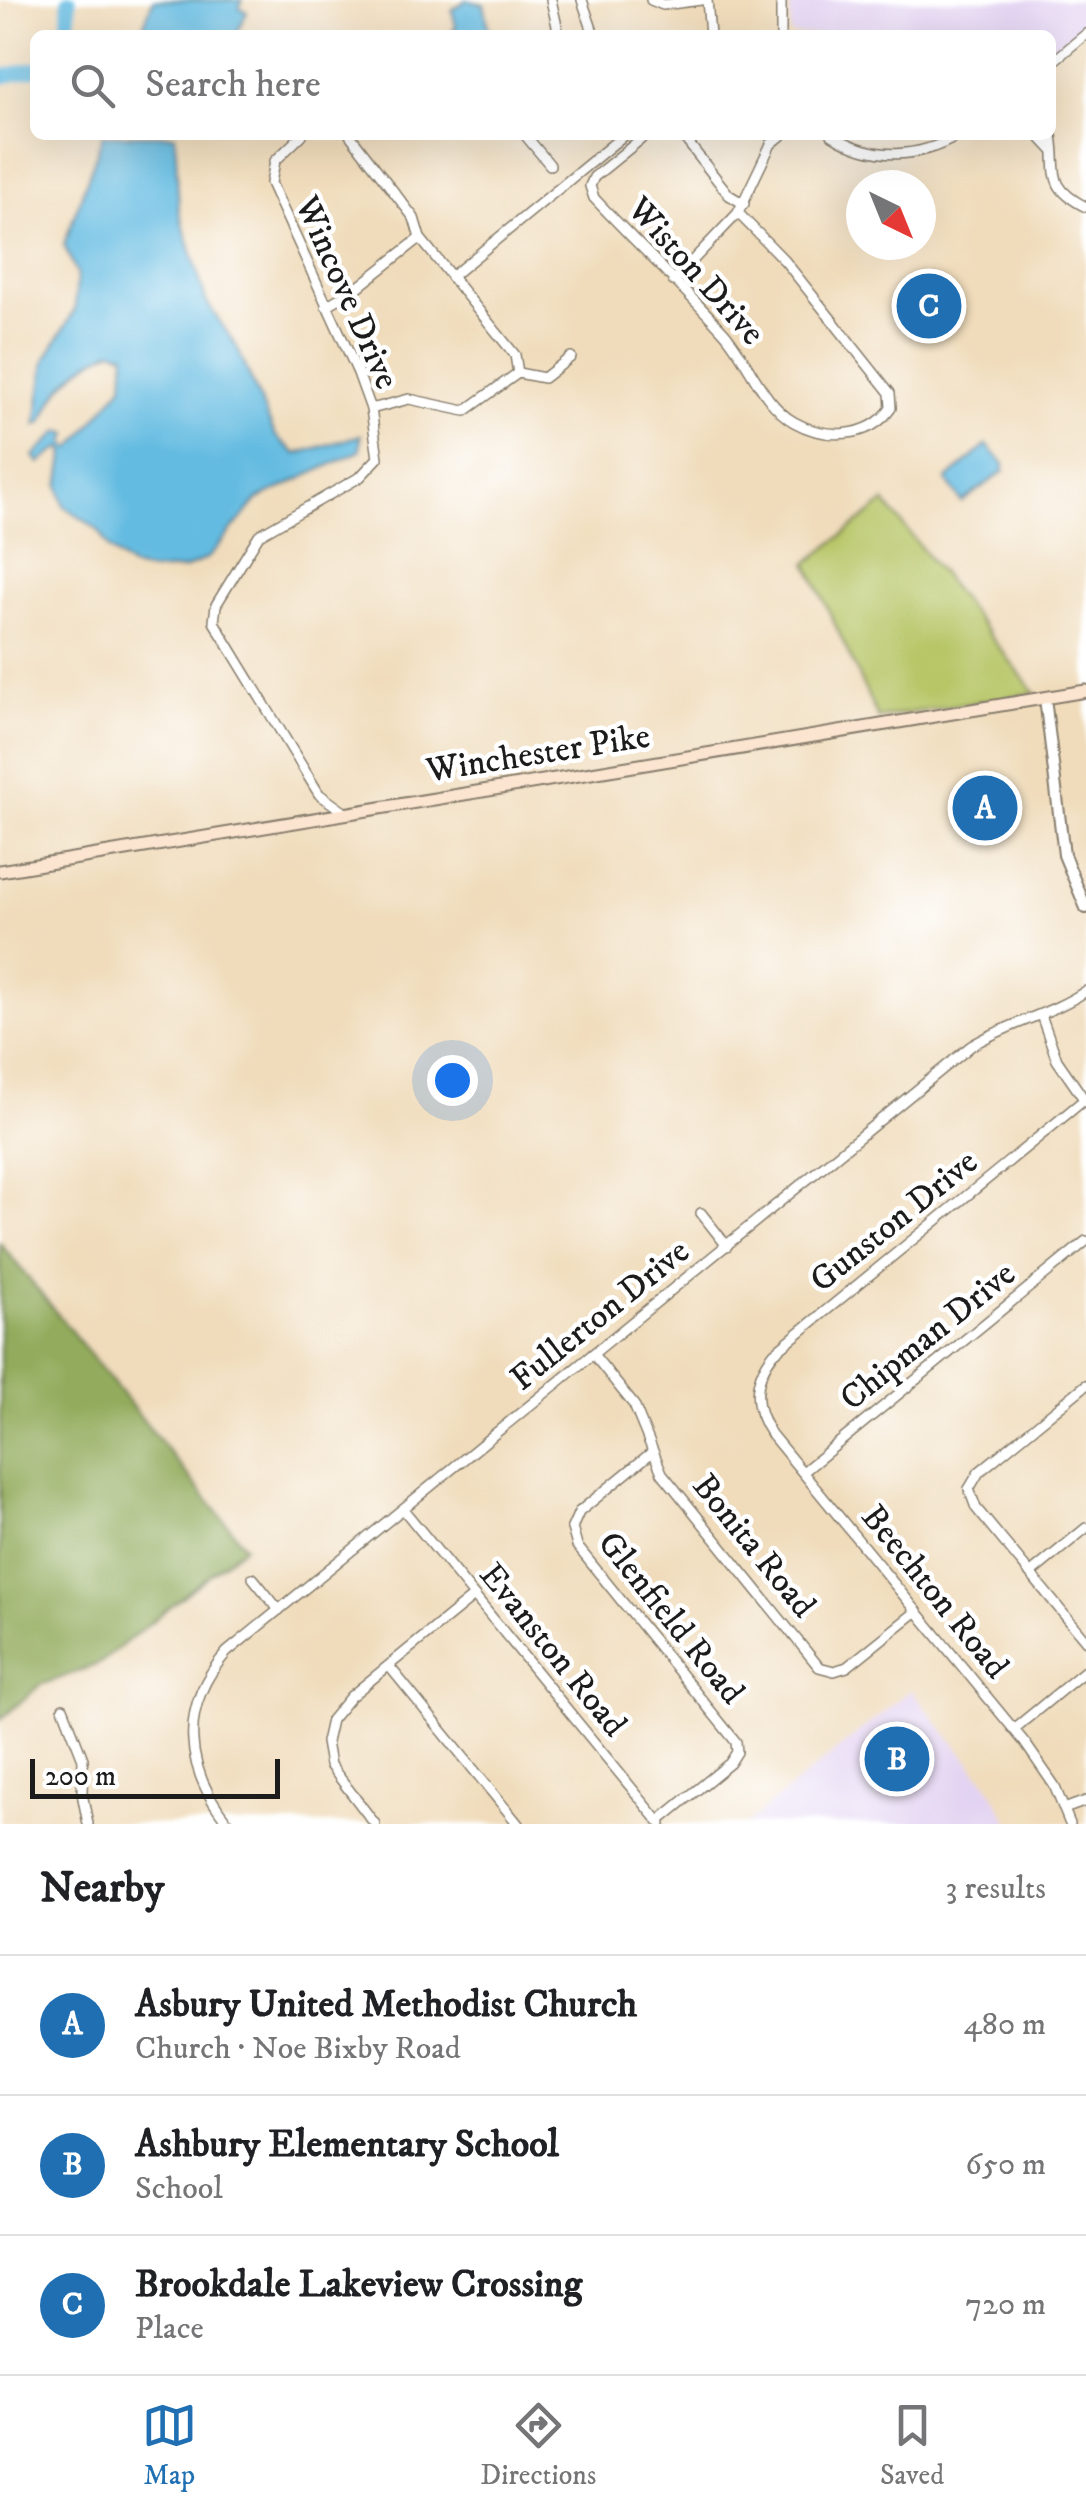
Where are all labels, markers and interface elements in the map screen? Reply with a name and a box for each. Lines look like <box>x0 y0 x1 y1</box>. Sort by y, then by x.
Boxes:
search box <box>30 30 1056 140</box>
icon: search <box>65 58 120 113</box>
text: Search here <box>145 61 321 109</box>
north arrow <box>846 170 936 260</box>
street label: Wiston Drive <box>617 187 774 355</box>
street label: Wincove Drive <box>284 189 408 396</box>
pin: C <box>896 268 962 344</box>
street label: Winchester Pike <box>422 715 653 794</box>
pin: A <box>952 770 1018 846</box>
your location <box>427 1055 478 1106</box>
street label: Gunston Drive <box>801 1140 987 1303</box>
street label: Fullerton Drive <box>502 1230 699 1401</box>
street label: Chipman Drive <box>832 1252 1025 1421</box>
street label: Bonita Road <box>682 1465 825 1628</box>
street label: Beechton Road <box>851 1496 1018 1688</box>
street label: Glenfield Road <box>587 1523 754 1714</box>
street label: Evanston Road <box>469 1554 636 1746</box>
pin: B <box>864 1722 930 1796</box>
scale bar <box>30 1754 280 1798</box>
text: 200 m <box>45 1759 116 1794</box>
text: Nearby <box>40 1863 164 1915</box>
text: 3 results <box>945 1869 1046 1909</box>
text: Asbury United Methodist Church <box>135 1981 637 2029</box>
text: A <box>62 2005 83 2045</box>
text: 480 m <box>963 2005 1046 2045</box>
text: Church · Noe Bixby Road <box>135 2029 461 2069</box>
text: Ashbury Elementary School <box>135 2121 559 2169</box>
text: B <box>62 2145 83 2185</box>
text: 650 m <box>965 2145 1046 2185</box>
text: School <box>135 2169 223 2209</box>
text: Brookdale Lakeview Crossing <box>135 2261 582 2309</box>
text: C <box>62 2285 83 2325</box>
text: 720 m <box>965 2285 1046 2325</box>
text: Place <box>135 2309 204 2349</box>
tab: Map <box>142 2398 197 2493</box>
tab: Directions <box>480 2398 596 2493</box>
tab: Saved <box>880 2398 944 2493</box>

